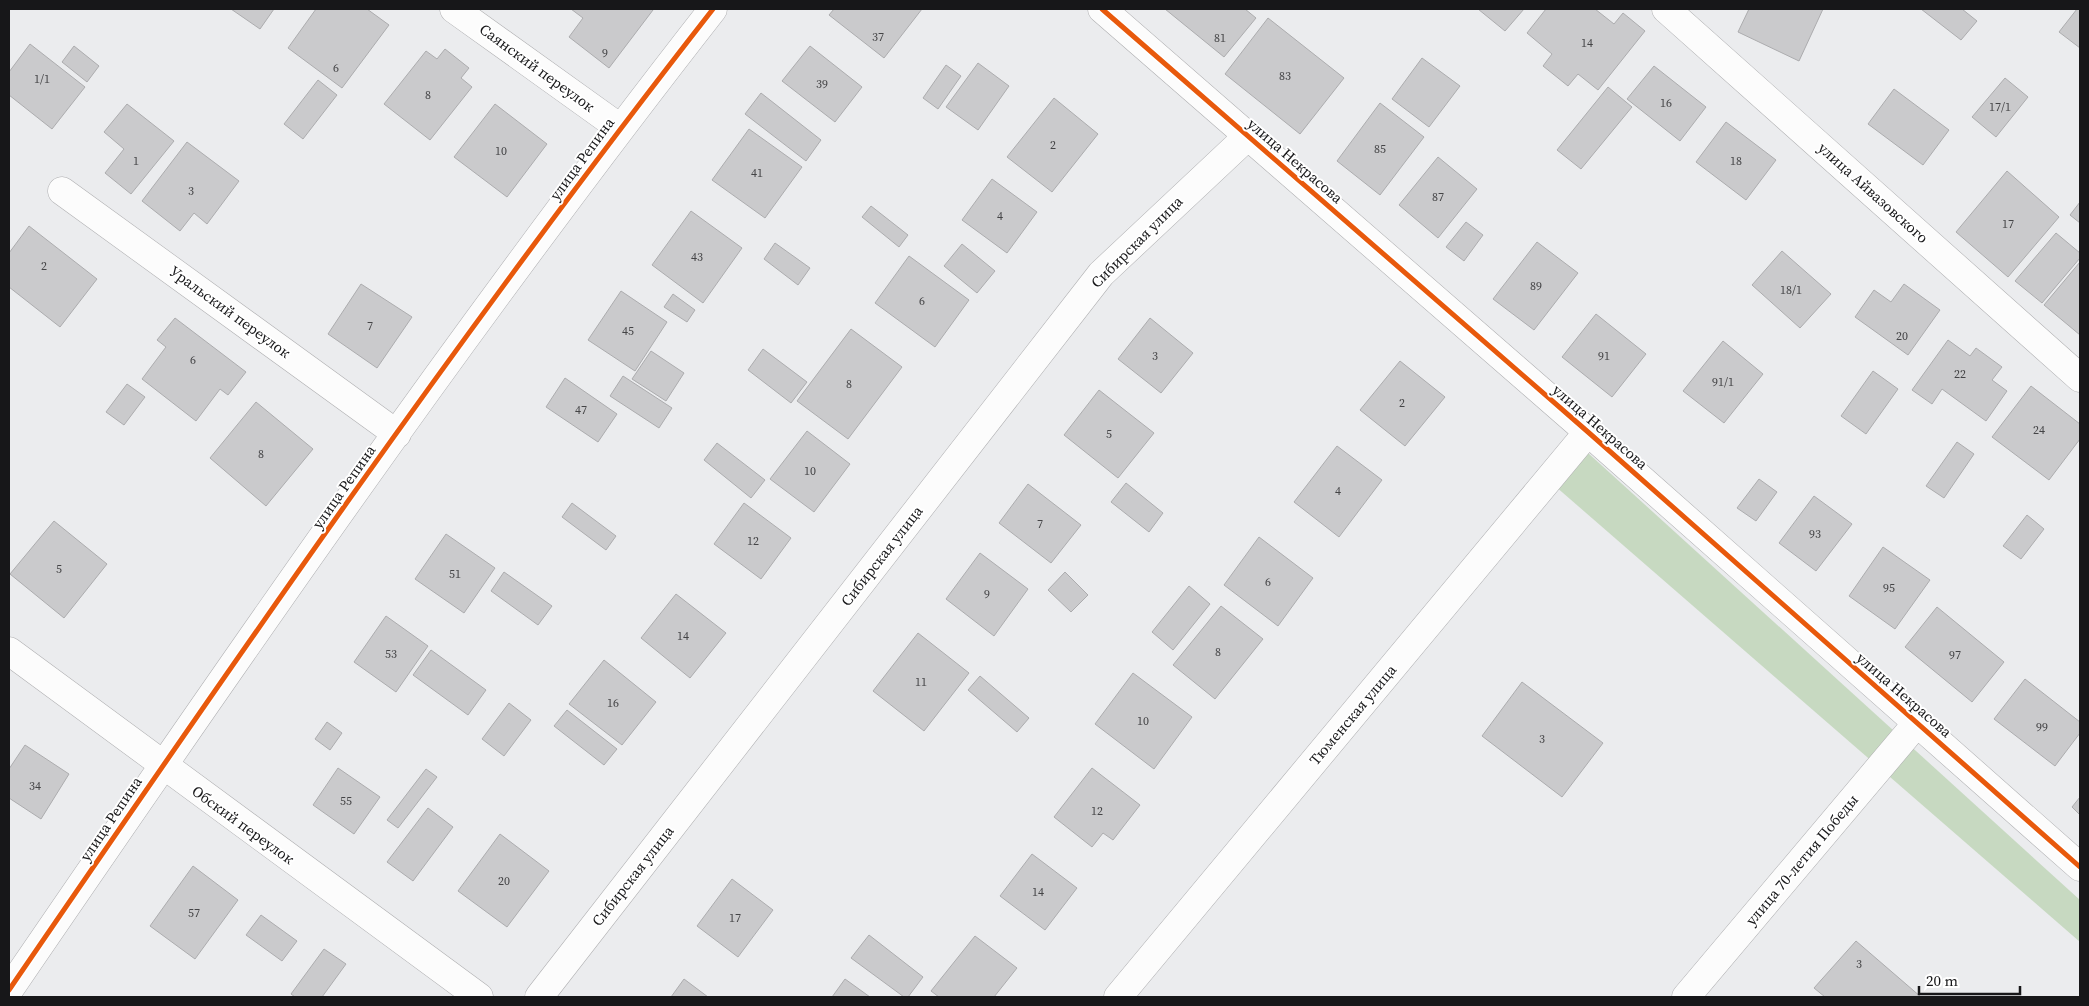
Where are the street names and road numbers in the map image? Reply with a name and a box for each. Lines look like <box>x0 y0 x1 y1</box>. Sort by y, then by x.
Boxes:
street label: Саянский переулок <box>475 19 600 117</box>
street label: улица Репина <box>544 113 619 205</box>
street label: улица Некрасова <box>1243 113 1348 208</box>
street label: улица Айвазовского <box>1814 137 1933 248</box>
street label: Сибирская улица <box>1086 191 1188 292</box>
street label: Уральский переулок <box>165 260 296 363</box>
street label: улица Некрасова <box>1548 379 1653 474</box>
street label: улица Репина <box>307 440 381 533</box>
street label: Сибирская улица <box>836 501 928 610</box>
street label: улица Некрасова <box>1852 647 1957 742</box>
street label: Тюменская улица <box>1304 660 1401 769</box>
street label: улица Репина <box>74 772 147 865</box>
street label: Обский переулок <box>188 780 299 869</box>
street label: улица 70-летия Победы <box>1740 790 1863 930</box>
street label: Сибирская улица <box>587 821 679 930</box>

